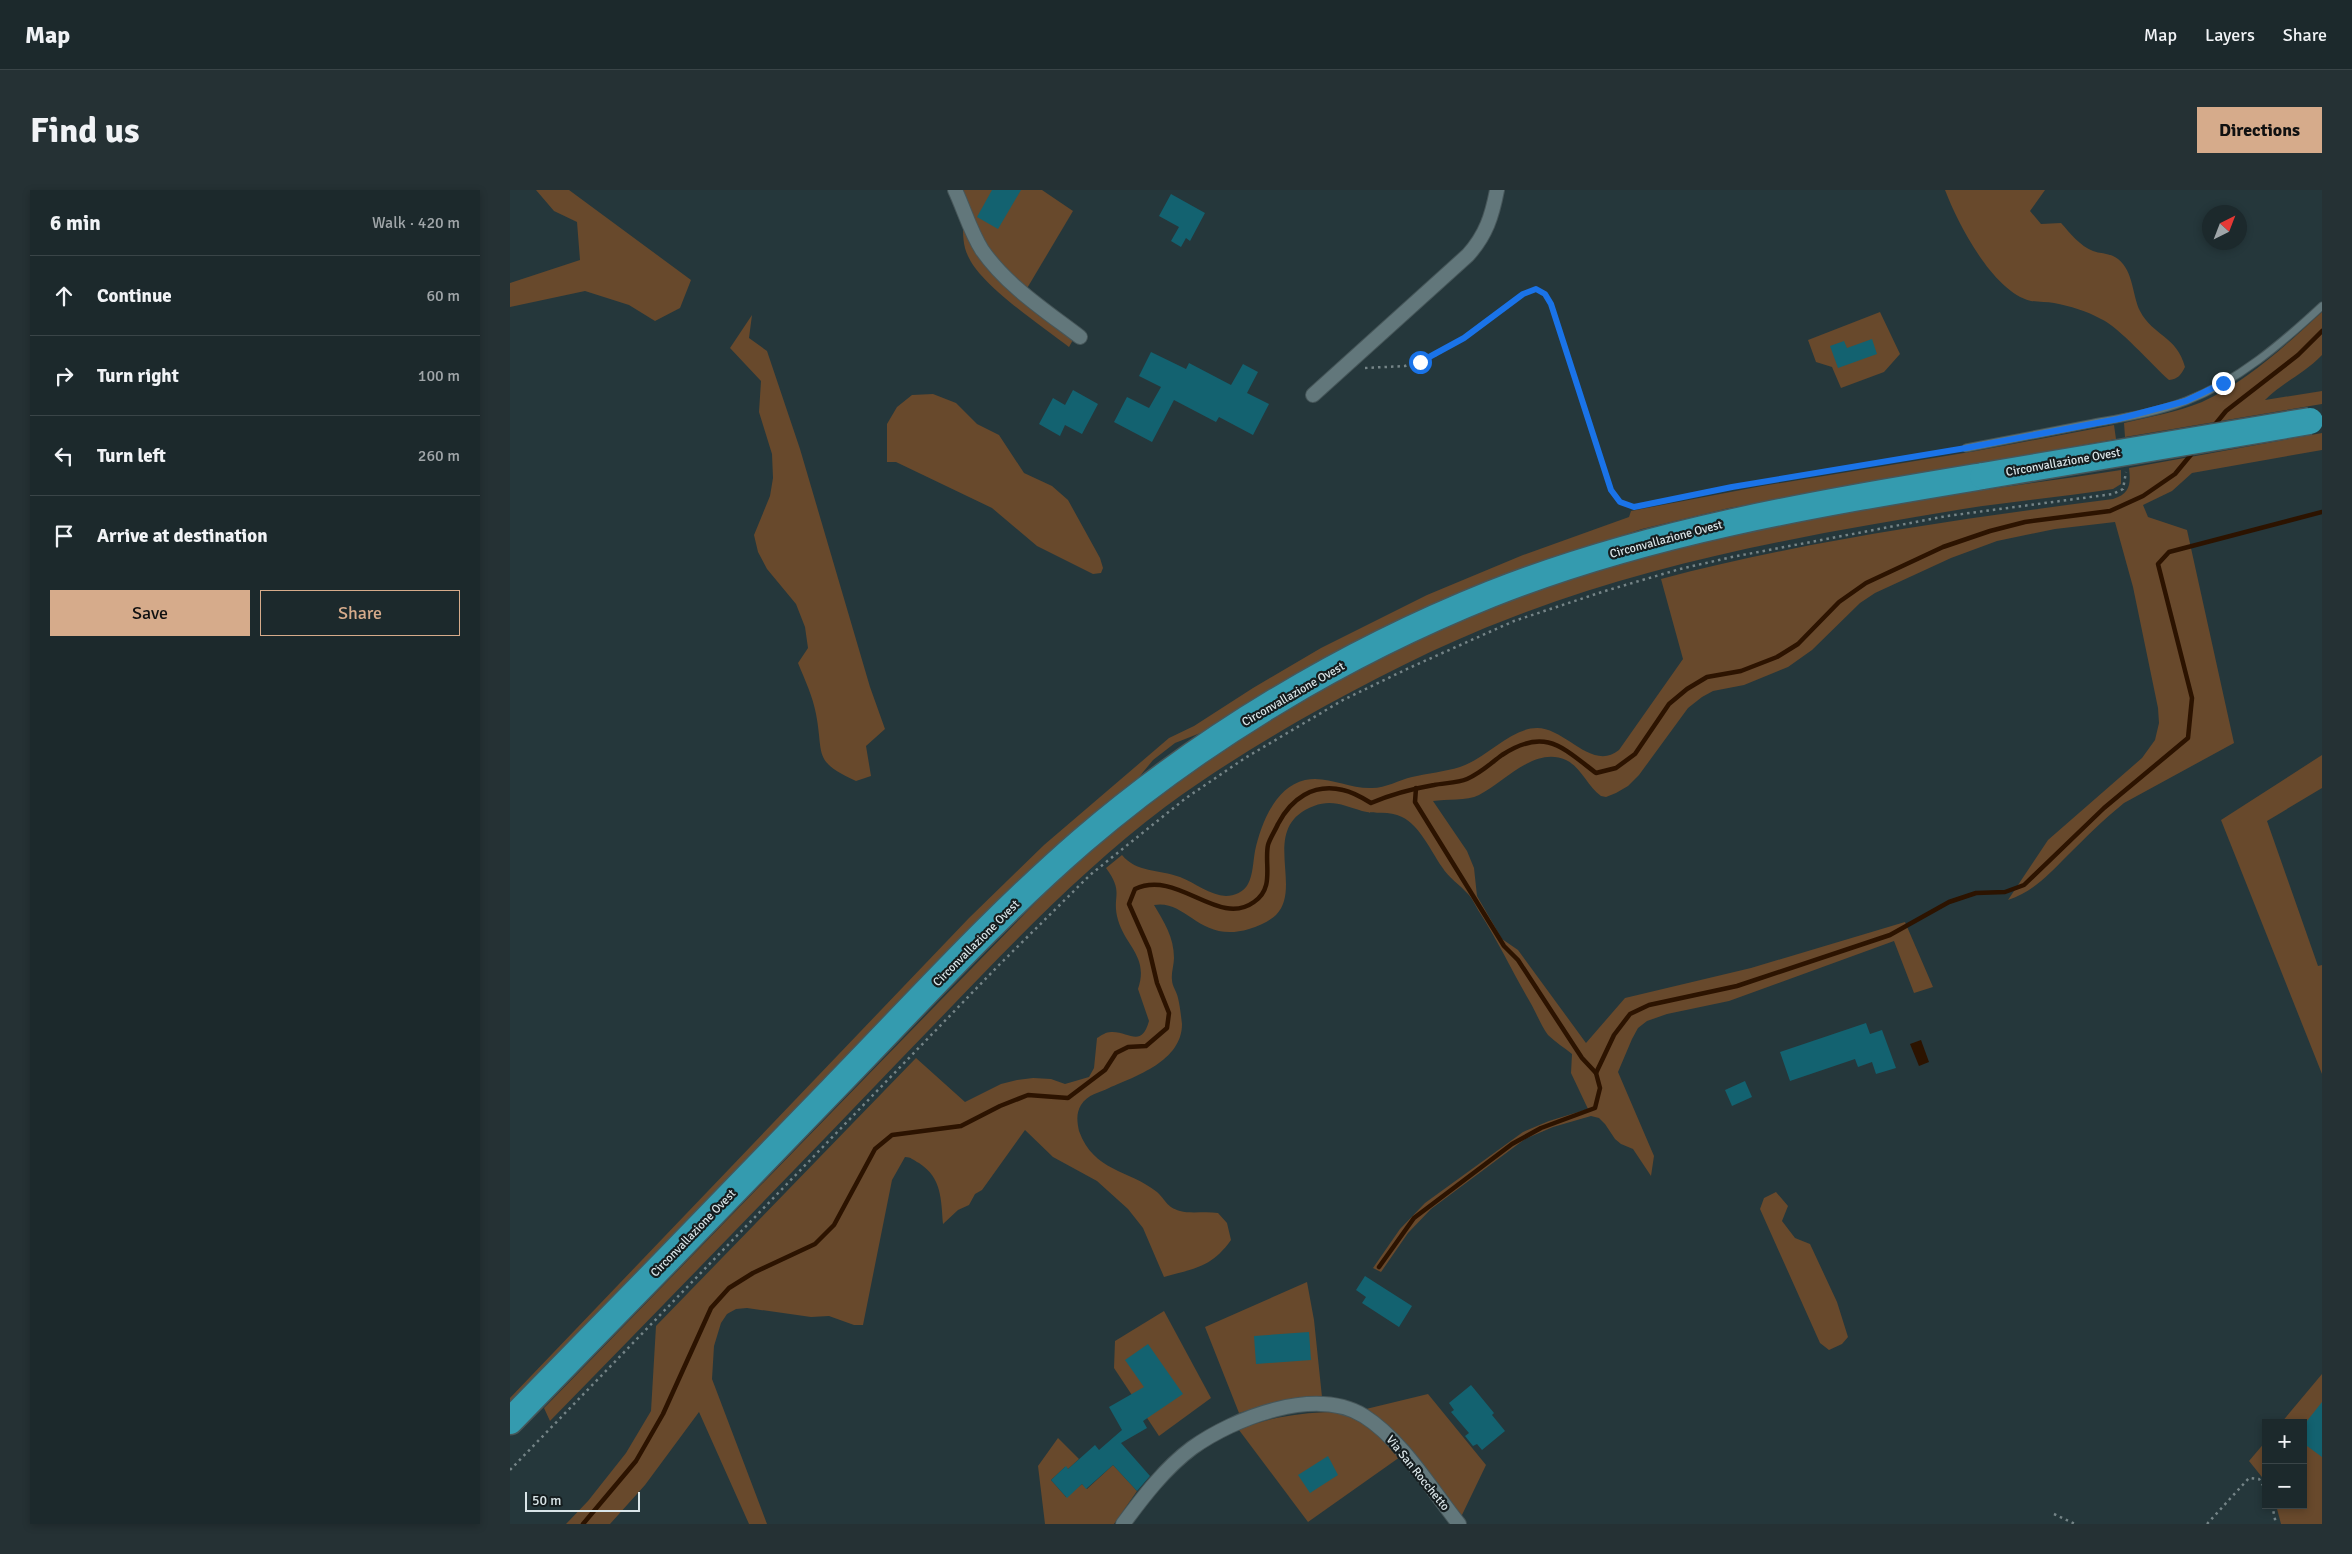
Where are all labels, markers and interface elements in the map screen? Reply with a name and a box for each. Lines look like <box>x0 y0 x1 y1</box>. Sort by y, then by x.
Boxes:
text: Map <box>25 20 70 50</box>
text: Map <box>2144 24 2177 46</box>
text: Layers <box>2205 24 2255 46</box>
text: Share <box>2283 24 2327 46</box>
button: Directions <box>2197 107 2322 153</box>
text: Find us <box>30 109 140 152</box>
north arrow <box>2202 205 2247 250</box>
text: 6 min <box>50 210 101 236</box>
text: Walk · 420 m <box>372 213 460 233</box>
icon: ahead <box>50 282 78 310</box>
text: Continue <box>97 284 172 308</box>
text: 60 m <box>426 286 460 306</box>
route start <box>1409 351 1432 374</box>
icon: right <box>50 362 78 390</box>
text: Turn right <box>97 364 179 388</box>
text: 100 m <box>418 366 460 386</box>
route end <box>2212 372 2235 395</box>
icon: left <box>50 442 78 470</box>
text: Turn left <box>97 444 166 468</box>
street label: Circonvallazione Ovest <box>2005 445 2122 480</box>
text: 260 m <box>418 446 460 466</box>
street label: Circonvallazione Ovest <box>1608 517 1724 562</box>
icon: arrive <box>50 522 78 550</box>
text: Arrive at destination <box>97 524 268 548</box>
button: Save <box>50 590 250 636</box>
button: Share <box>260 590 460 636</box>
street label: Circonvallazione Ovest <box>1239 659 1347 730</box>
street label: Circonvallazione Ovest <box>930 897 1023 990</box>
street label: Circonvallazione Ovest <box>648 1186 739 1280</box>
map controls <box>2262 1419 2307 1509</box>
button: + <box>2262 1419 2307 1464</box>
street label: Via San Rocchetto <box>1383 1433 1453 1514</box>
button: − <box>2262 1464 2307 1509</box>
scale bar <box>525 1489 640 1512</box>
text: 50 m <box>532 1492 561 1509</box>

